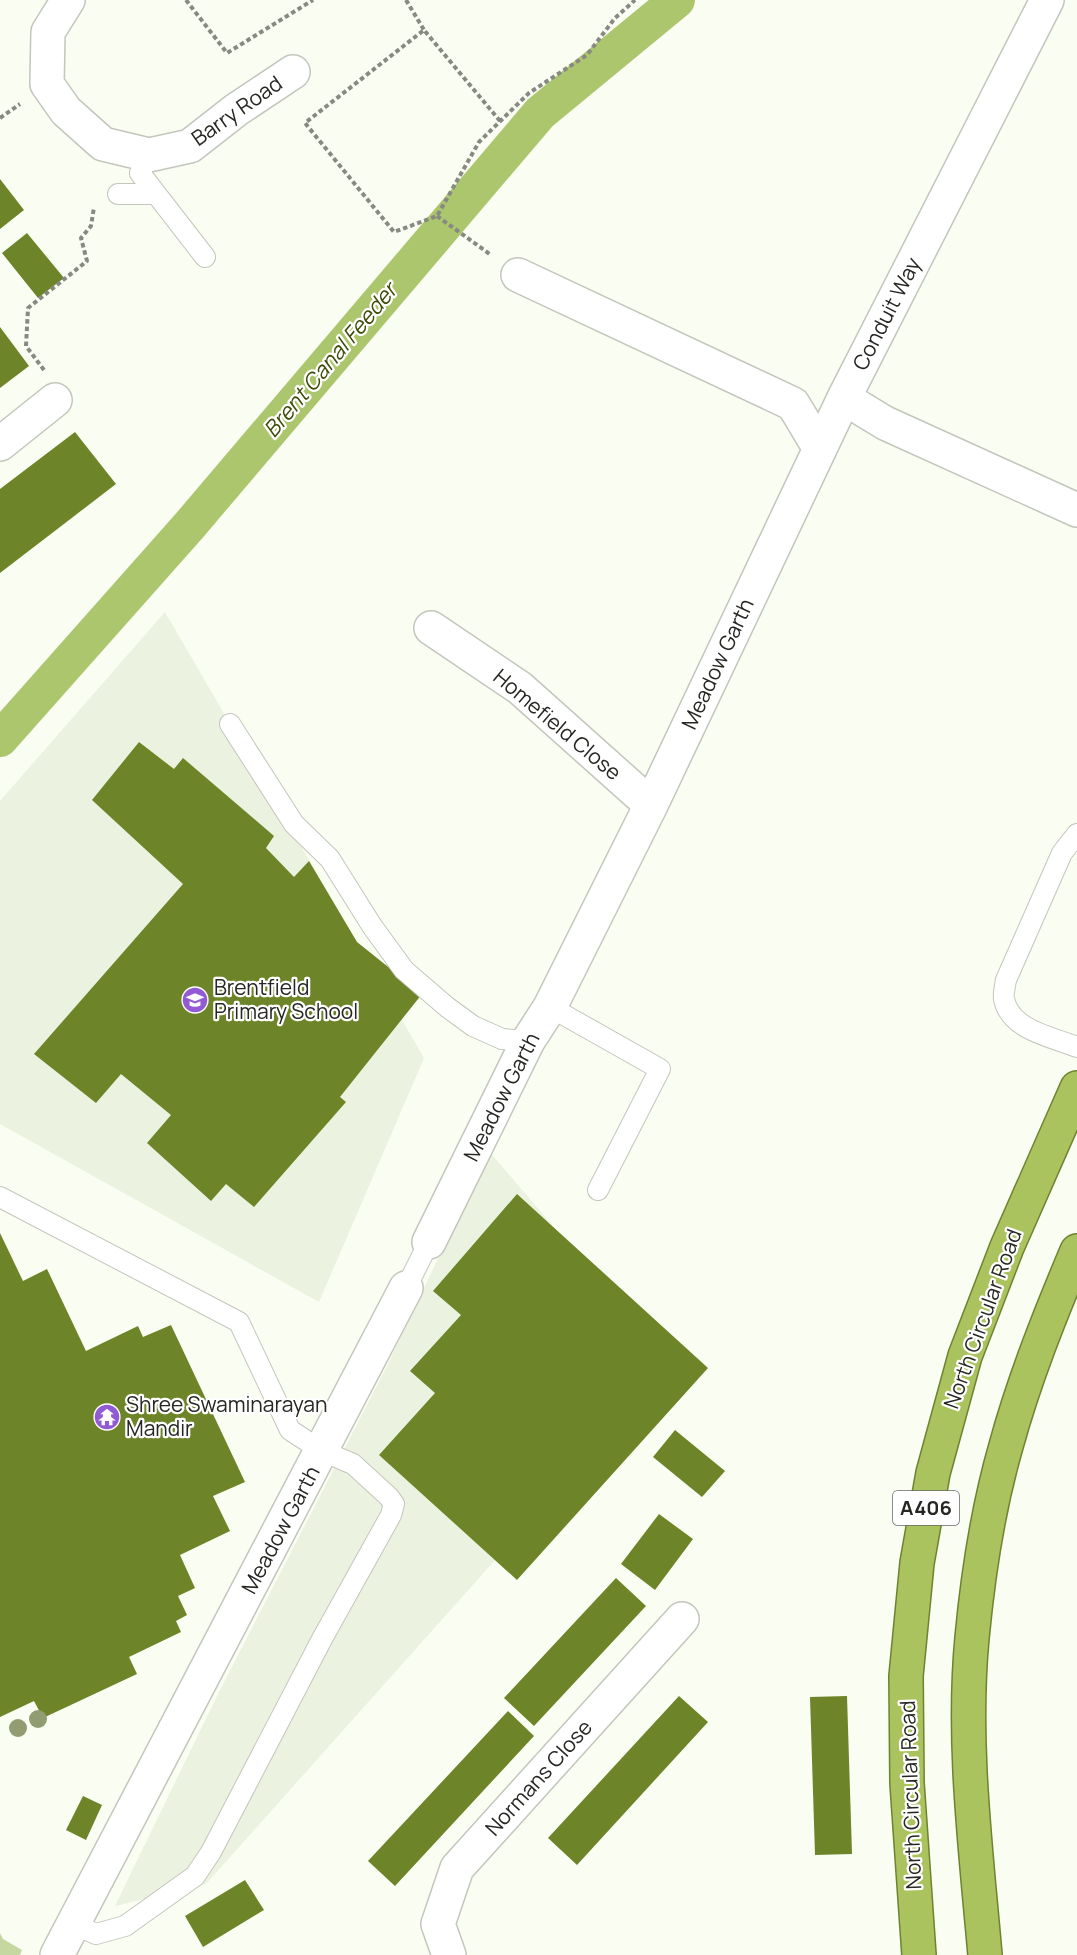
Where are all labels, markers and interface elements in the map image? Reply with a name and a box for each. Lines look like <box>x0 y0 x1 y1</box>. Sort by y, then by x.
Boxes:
street label: Barry Road <box>186 69 287 152</box>
street label: Conduit Way <box>846 252 927 375</box>
water label: Brent Canal Feeder <box>256 274 406 444</box>
street label: Meadow Garth <box>675 594 760 733</box>
street label: Homefield Close <box>488 662 627 786</box>
place label: Brentfield Primary School <box>214 973 358 1025</box>
school or university icon: Brentfield Primary School <box>180 985 210 1015</box>
street label: Meadow Garth <box>457 1027 546 1166</box>
street label: North Circular Road <box>937 1225 1028 1412</box>
place label: Shree Swaminarayan Mandir <box>126 1390 327 1442</box>
temple icon: Shree Swaminarayan Mandir <box>92 1402 122 1432</box>
street label: Meadow Garth <box>235 1461 326 1598</box>
road number: A406 <box>893 1491 959 1525</box>
street label: North Circular Road <box>893 1700 927 1890</box>
street label: Normans Close <box>479 1713 598 1841</box>

